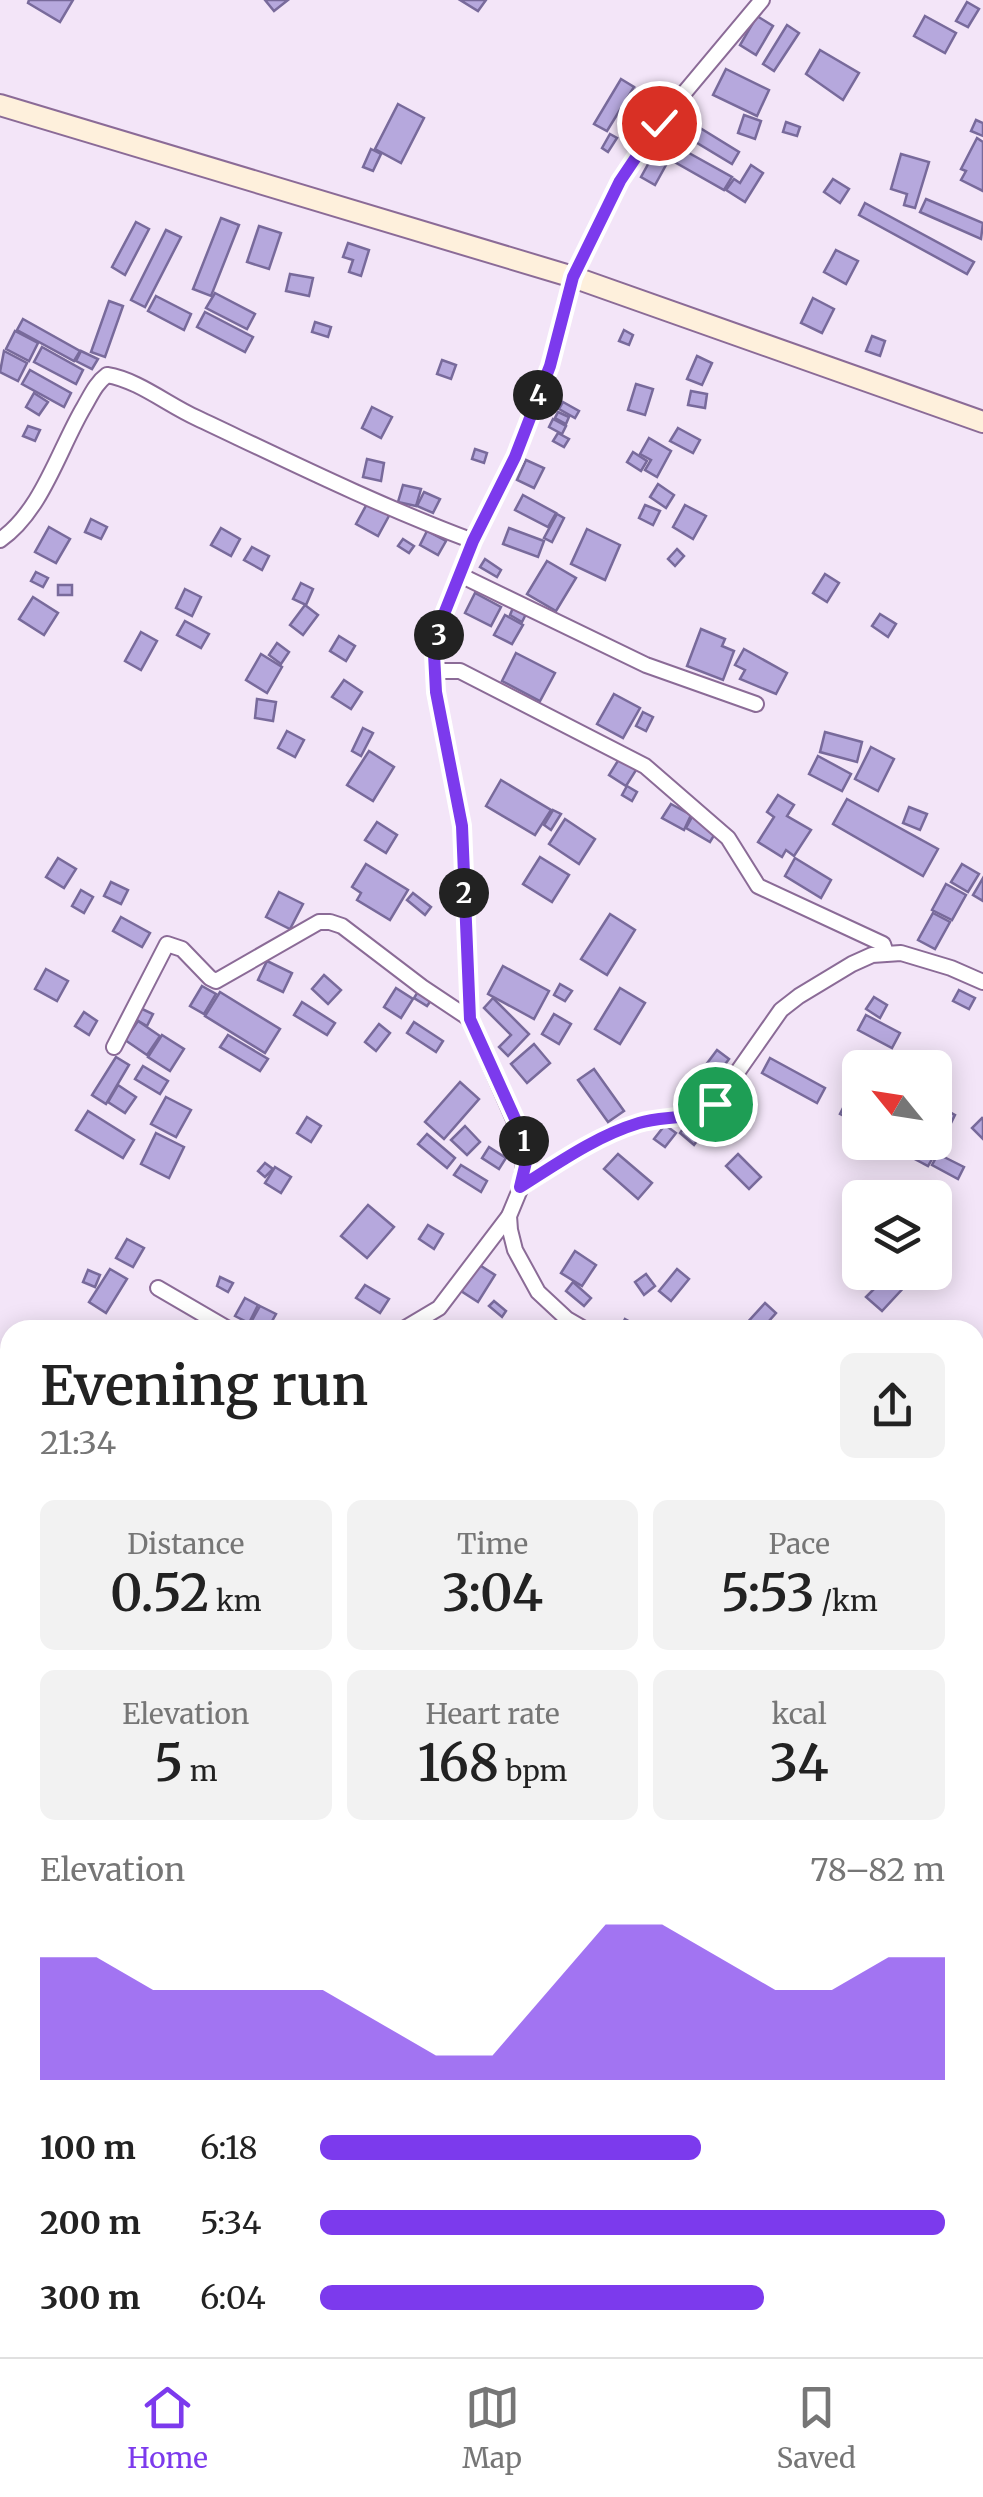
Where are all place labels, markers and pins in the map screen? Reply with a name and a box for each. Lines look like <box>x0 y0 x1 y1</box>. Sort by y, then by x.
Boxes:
pin <box>617 81 702 166</box>
pin: 4 <box>513 370 563 420</box>
pin: 3 <box>414 610 464 660</box>
pin: 2 <box>439 868 489 918</box>
pin <box>673 1062 758 1147</box>
pin: 1 <box>499 1116 549 1166</box>

